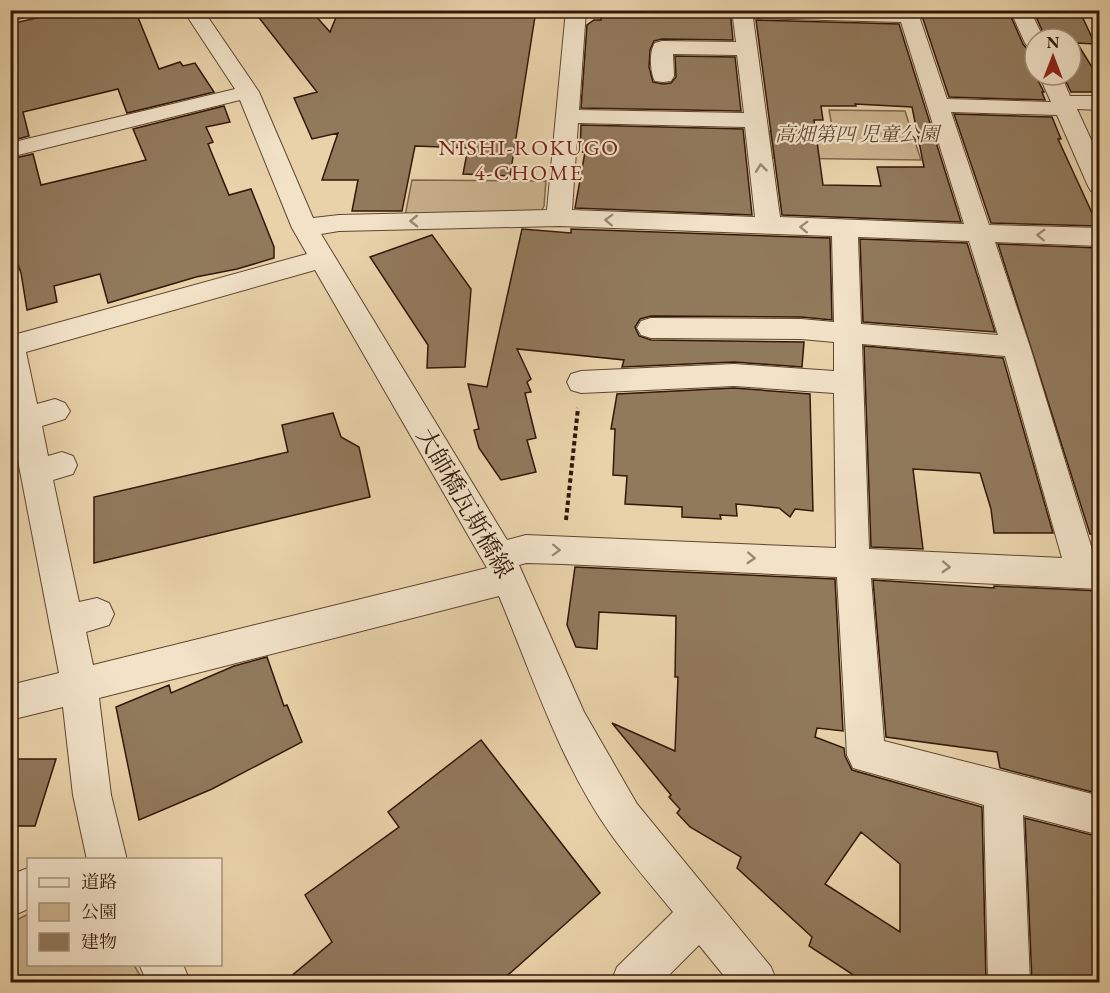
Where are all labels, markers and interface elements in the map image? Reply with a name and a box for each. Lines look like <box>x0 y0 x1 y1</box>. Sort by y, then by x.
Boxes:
north arrow <box>1023 27 1083 87</box>
text: N <box>1047 32 1060 53</box>
park label: 高畑第四 児童公園 <box>775 121 942 147</box>
district label: NISHI-ROKUGO 4-CHOME <box>439 133 619 187</box>
one-way arrow <box>756 163 768 172</box>
one-way arrow <box>410 214 419 227</box>
one-way arrow <box>605 214 614 226</box>
one-way arrow <box>800 221 809 234</box>
one-way arrow <box>1037 228 1046 241</box>
street label: 大師橋瓦斯橋線 <box>410 422 521 583</box>
one-way arrow <box>552 543 561 556</box>
one-way arrow <box>746 552 755 565</box>
one-way arrow <box>941 560 950 573</box>
legend <box>27 858 222 966</box>
text: 道路 <box>81 870 117 893</box>
text: 公園 <box>81 900 117 923</box>
text: 建物 <box>81 930 117 953</box>

